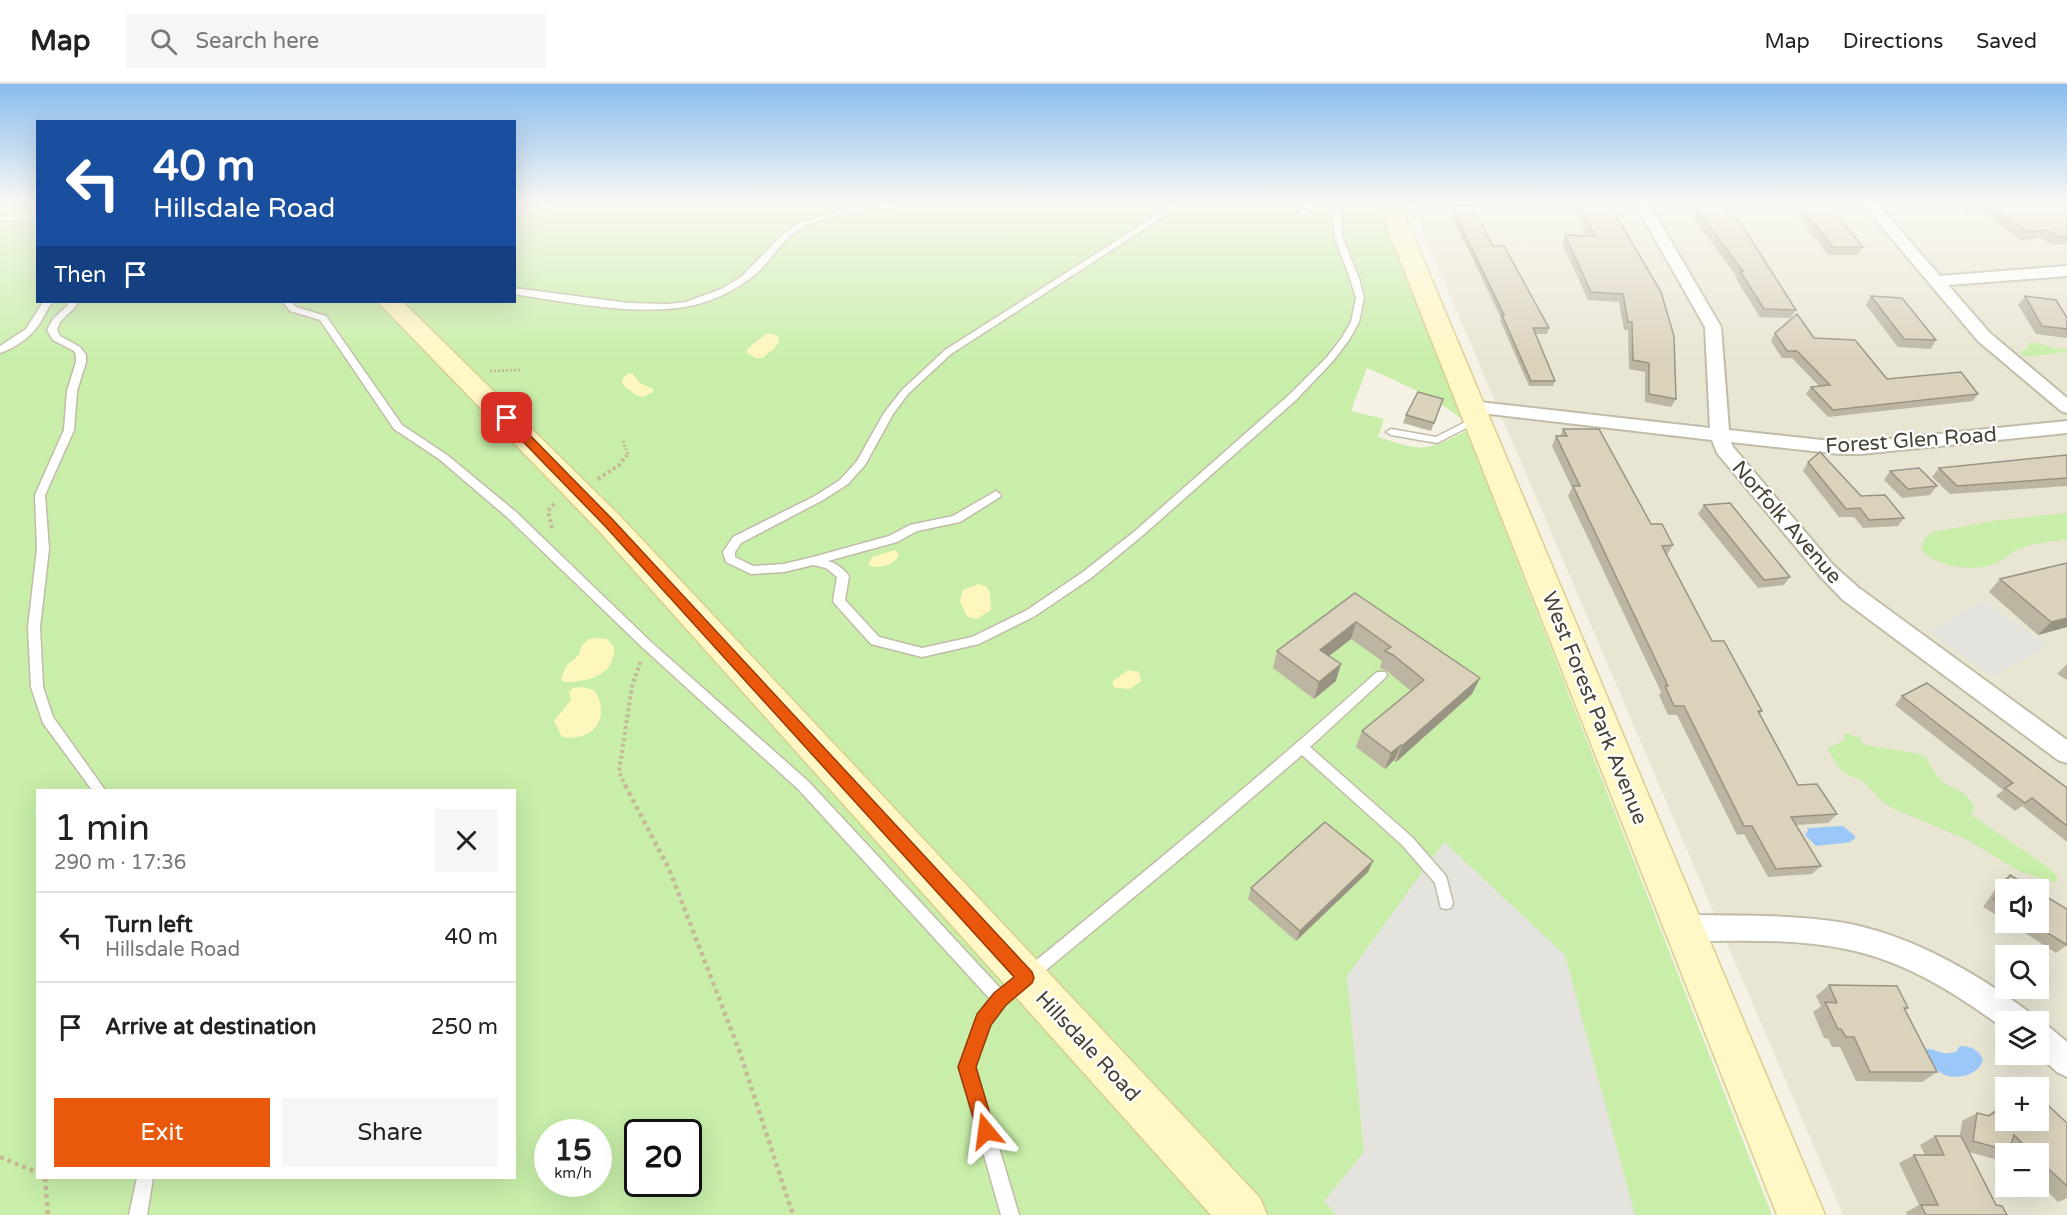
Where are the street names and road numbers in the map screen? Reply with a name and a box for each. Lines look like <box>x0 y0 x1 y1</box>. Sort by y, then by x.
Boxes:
street label: Forest Glen Road <box>1824 422 1998 459</box>
street label: Norfolk Avenue <box>1726 456 1847 589</box>
street label: West Forest Park Avenue <box>1536 588 1653 828</box>
street label: Hillsdale Road <box>1030 986 1145 1107</box>

